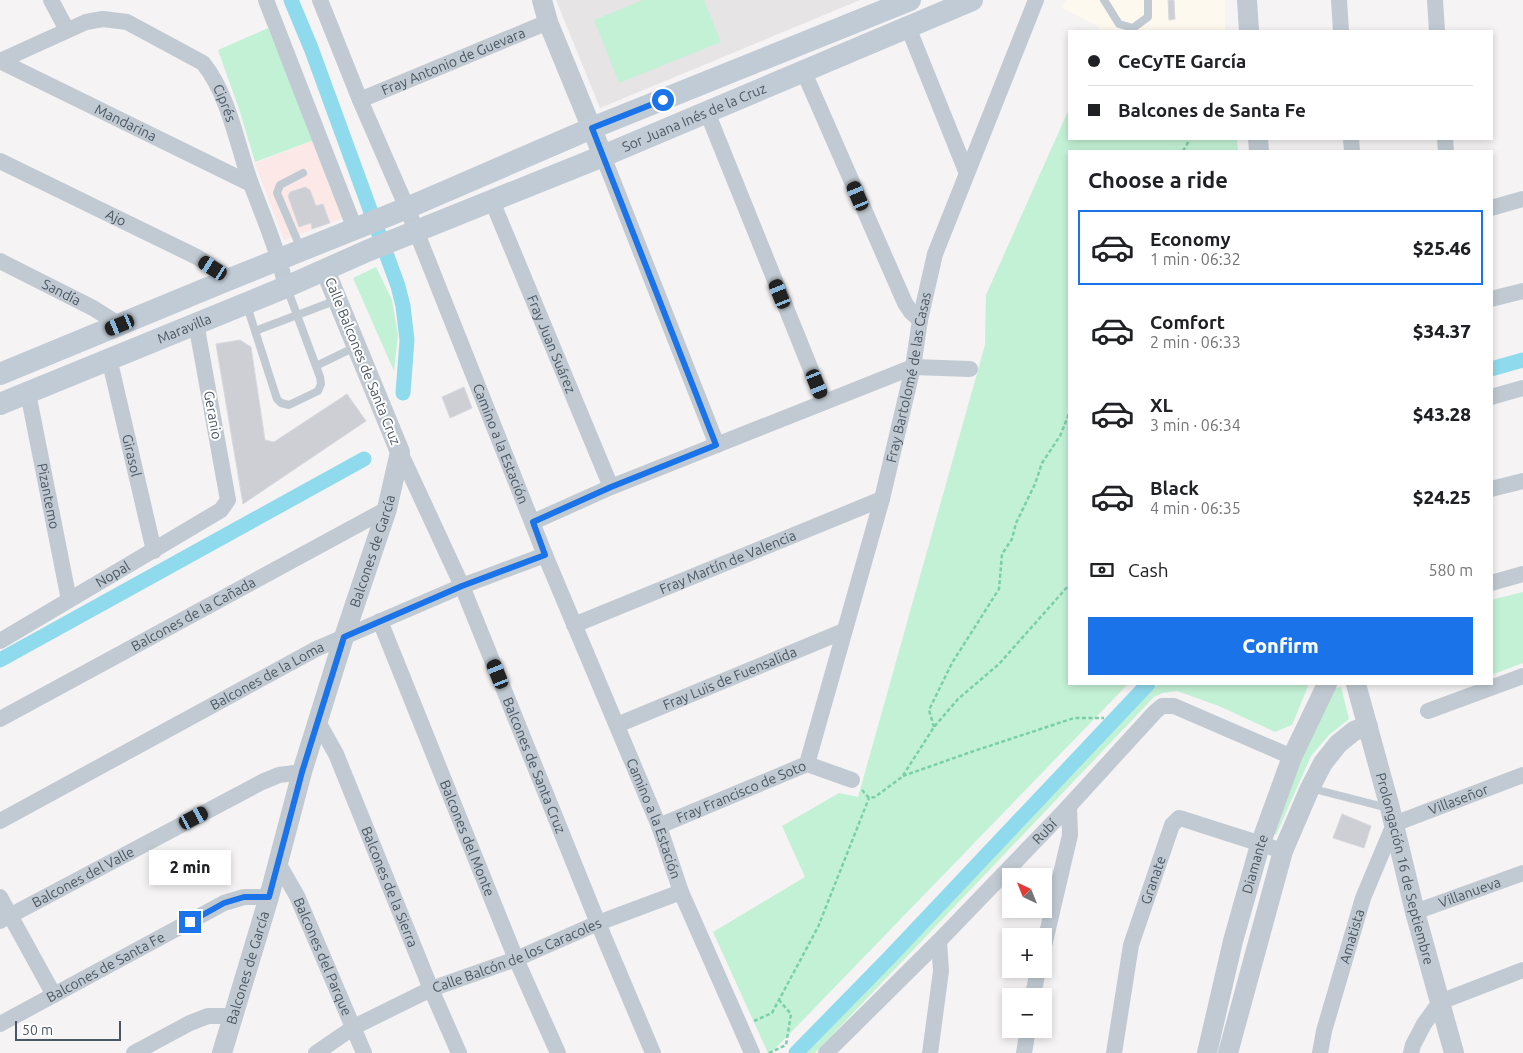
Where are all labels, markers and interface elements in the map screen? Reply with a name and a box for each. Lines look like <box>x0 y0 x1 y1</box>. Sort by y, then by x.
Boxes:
street label: Fray Antonio de Guevara <box>379 24 527 98</box>
text: CeCyTE García <box>1118 50 1246 72</box>
street label: Sor Juana Inés de la Cruz <box>620 80 769 155</box>
street label: Ciprés <box>210 81 239 124</box>
route start <box>652 89 674 111</box>
text: Balcones de Santa Fe <box>1118 99 1306 121</box>
street label: Mandarina <box>92 101 159 144</box>
text: Choose a ride <box>1088 167 1228 192</box>
car <box>845 179 870 213</box>
street label: Ajo <box>103 206 129 229</box>
icon: car <box>1090 225 1135 270</box>
text: Economy <box>1150 228 1231 250</box>
text: $25.46 <box>1413 237 1471 259</box>
text: 1 min · 06:32 <box>1150 250 1241 268</box>
car <box>196 254 229 282</box>
street label: Calle Balcones de Santa Cruz <box>322 275 404 447</box>
street label: Sandía <box>40 276 84 309</box>
car <box>767 277 792 311</box>
street label: Fray Bartolomé de las Casas <box>883 290 934 464</box>
street label: Fray Juan Suárez <box>524 293 579 396</box>
icon: car <box>1090 308 1135 353</box>
street label: Maravilla <box>155 311 213 347</box>
text: Comfort <box>1150 311 1225 333</box>
car <box>103 312 136 338</box>
text: $34.37 <box>1413 320 1471 342</box>
text: 2 min · 06:33 <box>1150 333 1241 351</box>
car <box>804 367 829 401</box>
street label: Camino a la Estación <box>470 381 532 506</box>
street label: Geranio <box>201 389 225 441</box>
icon: car <box>1090 391 1135 436</box>
text: XL <box>1150 394 1173 416</box>
text: $43.28 <box>1413 403 1471 425</box>
text: 3 min · 06:34 <box>1150 416 1241 434</box>
street label: Girasol <box>119 433 144 479</box>
street label: Pizantemo <box>34 462 63 530</box>
icon: car <box>1090 474 1135 519</box>
text: Black <box>1150 477 1199 499</box>
text: $24.25 <box>1413 486 1471 508</box>
street label: Balcones de García <box>346 493 398 610</box>
text: 4 min · 06:35 <box>1150 499 1241 517</box>
street label: Fray Martín de Valencia <box>657 527 798 597</box>
icon: cash <box>1088 556 1116 584</box>
street label: Nopal <box>93 558 133 591</box>
text: Cash <box>1128 559 1169 581</box>
text: 580 m <box>1428 561 1473 579</box>
street label: Balcones de la Cañada <box>128 574 258 654</box>
button: Confirm <box>1088 617 1473 675</box>
street label: Balcones de la Loma <box>207 639 326 713</box>
street label: Fray Luis de Fuensalida <box>660 644 799 713</box>
car <box>485 657 510 691</box>
street label: Balcones de Santa Cruz <box>500 695 569 836</box>
street label: Camino a la Estación <box>623 756 684 881</box>
street label: Fray Francisco de Soto <box>674 757 809 826</box>
street label: Prolongación 16 de Septiembre <box>1373 771 1437 967</box>
street label: Balcones del Monte <box>437 778 498 899</box>
street label: Villaseñor <box>1426 781 1491 818</box>
car <box>177 804 210 832</box>
street label: Rubí <box>1029 815 1060 847</box>
street label: Balcones de la Sierra <box>358 824 421 950</box>
street label: Diamante <box>1239 832 1271 896</box>
street label: Balcones del Valle <box>29 843 137 911</box>
callout: 2 min <box>149 850 231 884</box>
street label: Granate <box>1138 854 1169 906</box>
text: 2 min <box>170 858 210 876</box>
north arrow <box>1002 868 1052 918</box>
map controls <box>1002 868 1052 1038</box>
street label: Villanueva <box>1436 874 1503 911</box>
street label: Balcones del Parque <box>291 895 355 1018</box>
street label: Amatista <box>1336 907 1367 966</box>
street label: Balcones de García <box>223 909 272 1026</box>
route end <box>179 911 201 933</box>
street label: Calle Balcón de los Caracoles <box>430 915 604 996</box>
button: + <box>1002 928 1052 978</box>
street label: Balcones de Santa Fe <box>44 929 168 1005</box>
button: − <box>1002 988 1052 1038</box>
scale bar <box>15 1018 121 1041</box>
text: 50 m <box>22 1022 53 1038</box>

